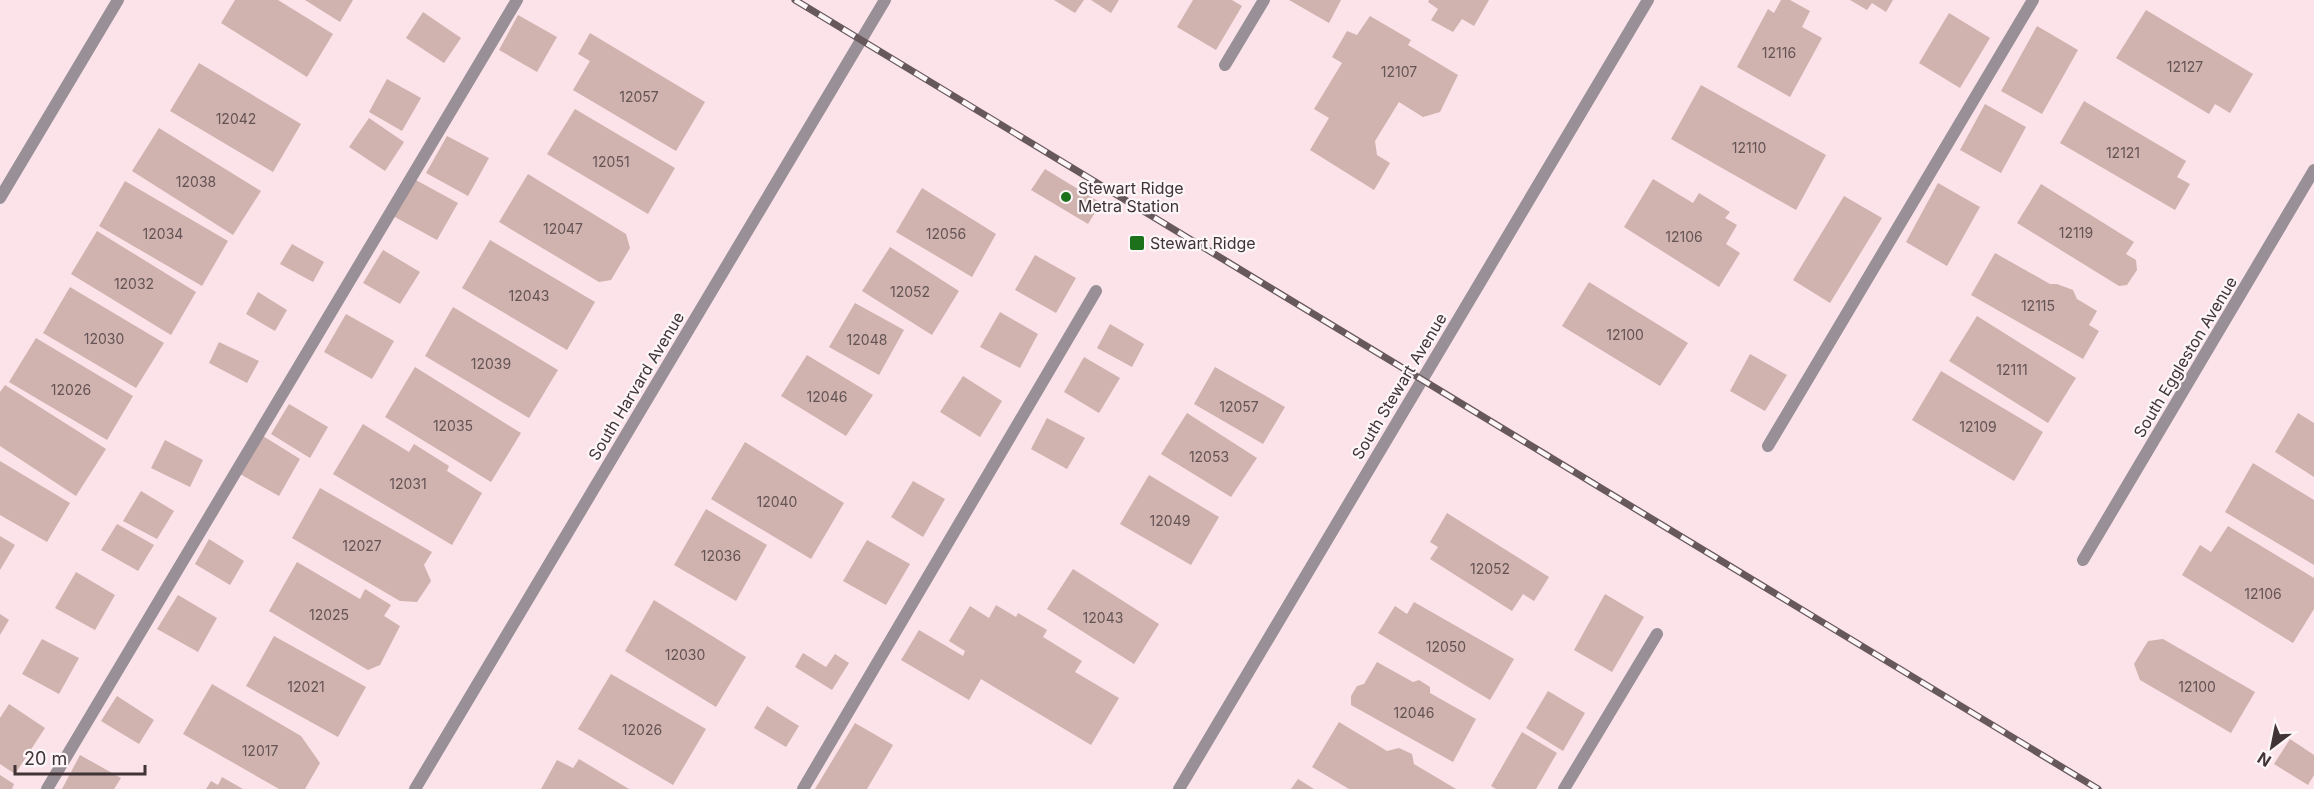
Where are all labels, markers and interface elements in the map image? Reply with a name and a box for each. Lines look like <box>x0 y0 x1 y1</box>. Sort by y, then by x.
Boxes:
house number: 12116 <box>1762 44 1796 61</box>
house number: 12127 <box>2167 58 2203 75</box>
house number: 12107 <box>1381 63 1417 80</box>
house number: 12057 <box>619 88 659 105</box>
house number: 12042 <box>216 110 256 127</box>
house number: 12110 <box>1732 139 1766 156</box>
house number: 12121 <box>2106 144 2140 161</box>
house number: 12051 <box>592 153 630 170</box>
house number: 12038 <box>176 173 216 190</box>
place label: Stewart Ridge Metra Station <box>1078 178 1184 216</box>
marker: Stewart Ridge Metra Station <box>1059 190 1073 204</box>
house number: 12047 <box>543 220 583 237</box>
house number: 12119 <box>2059 224 2093 241</box>
house number: 12034 <box>143 225 183 242</box>
house number: 12056 <box>926 225 966 242</box>
house number: 12106 <box>1665 228 1703 245</box>
place label: Stewart Ridge <box>1150 233 1256 253</box>
marker: Stewart Ridge <box>1128 234 1146 252</box>
street label: South Eggleston Avenue <box>2129 273 2241 441</box>
house number: 12032 <box>114 275 154 292</box>
house number: 12052 <box>890 283 930 300</box>
house number: 12043 <box>509 287 549 304</box>
house number: 12115 <box>2021 297 2055 314</box>
street label: South Harvard Avenue <box>584 308 688 464</box>
street label: South Stewart Avenue <box>1347 309 1451 463</box>
house number: 12100 <box>1606 326 1644 343</box>
house number: 12030 <box>84 330 124 347</box>
house number: 12048 <box>847 331 887 348</box>
house number: 12039 <box>471 355 511 372</box>
house number: 12111 <box>1996 361 2028 378</box>
house number: 12026 <box>51 381 91 398</box>
house number: 12046 <box>807 388 847 405</box>
house number: 12057 <box>1219 398 1259 415</box>
house number: 12035 <box>433 417 473 434</box>
house number: 12109 <box>1959 418 1997 435</box>
house number: 12053 <box>1189 448 1229 465</box>
house number: 12031 <box>389 475 427 492</box>
house number: 12040 <box>757 493 797 510</box>
house number: 12049 <box>1150 512 1190 529</box>
house number: 12027 <box>342 537 382 554</box>
house number: 12036 <box>701 547 741 564</box>
house number: 12052 <box>1470 560 1510 577</box>
house number: 12106 <box>2244 585 2282 602</box>
house number: 12025 <box>309 606 349 623</box>
house number: 12043 <box>1083 609 1123 626</box>
house number: 12050 <box>1426 638 1466 655</box>
house number: 12030 <box>665 646 705 663</box>
house number: 12021 <box>287 678 325 695</box>
house number: 12100 <box>2178 678 2216 695</box>
house number: 12046 <box>1394 704 1434 721</box>
north arrow <box>2242 717 2302 777</box>
house number: 12026 <box>622 721 662 738</box>
scale bar <box>15 738 146 776</box>
house number: 12017 <box>242 742 278 759</box>
text: 20 m <box>24 748 67 769</box>
text: N <box>2254 748 2275 771</box>

